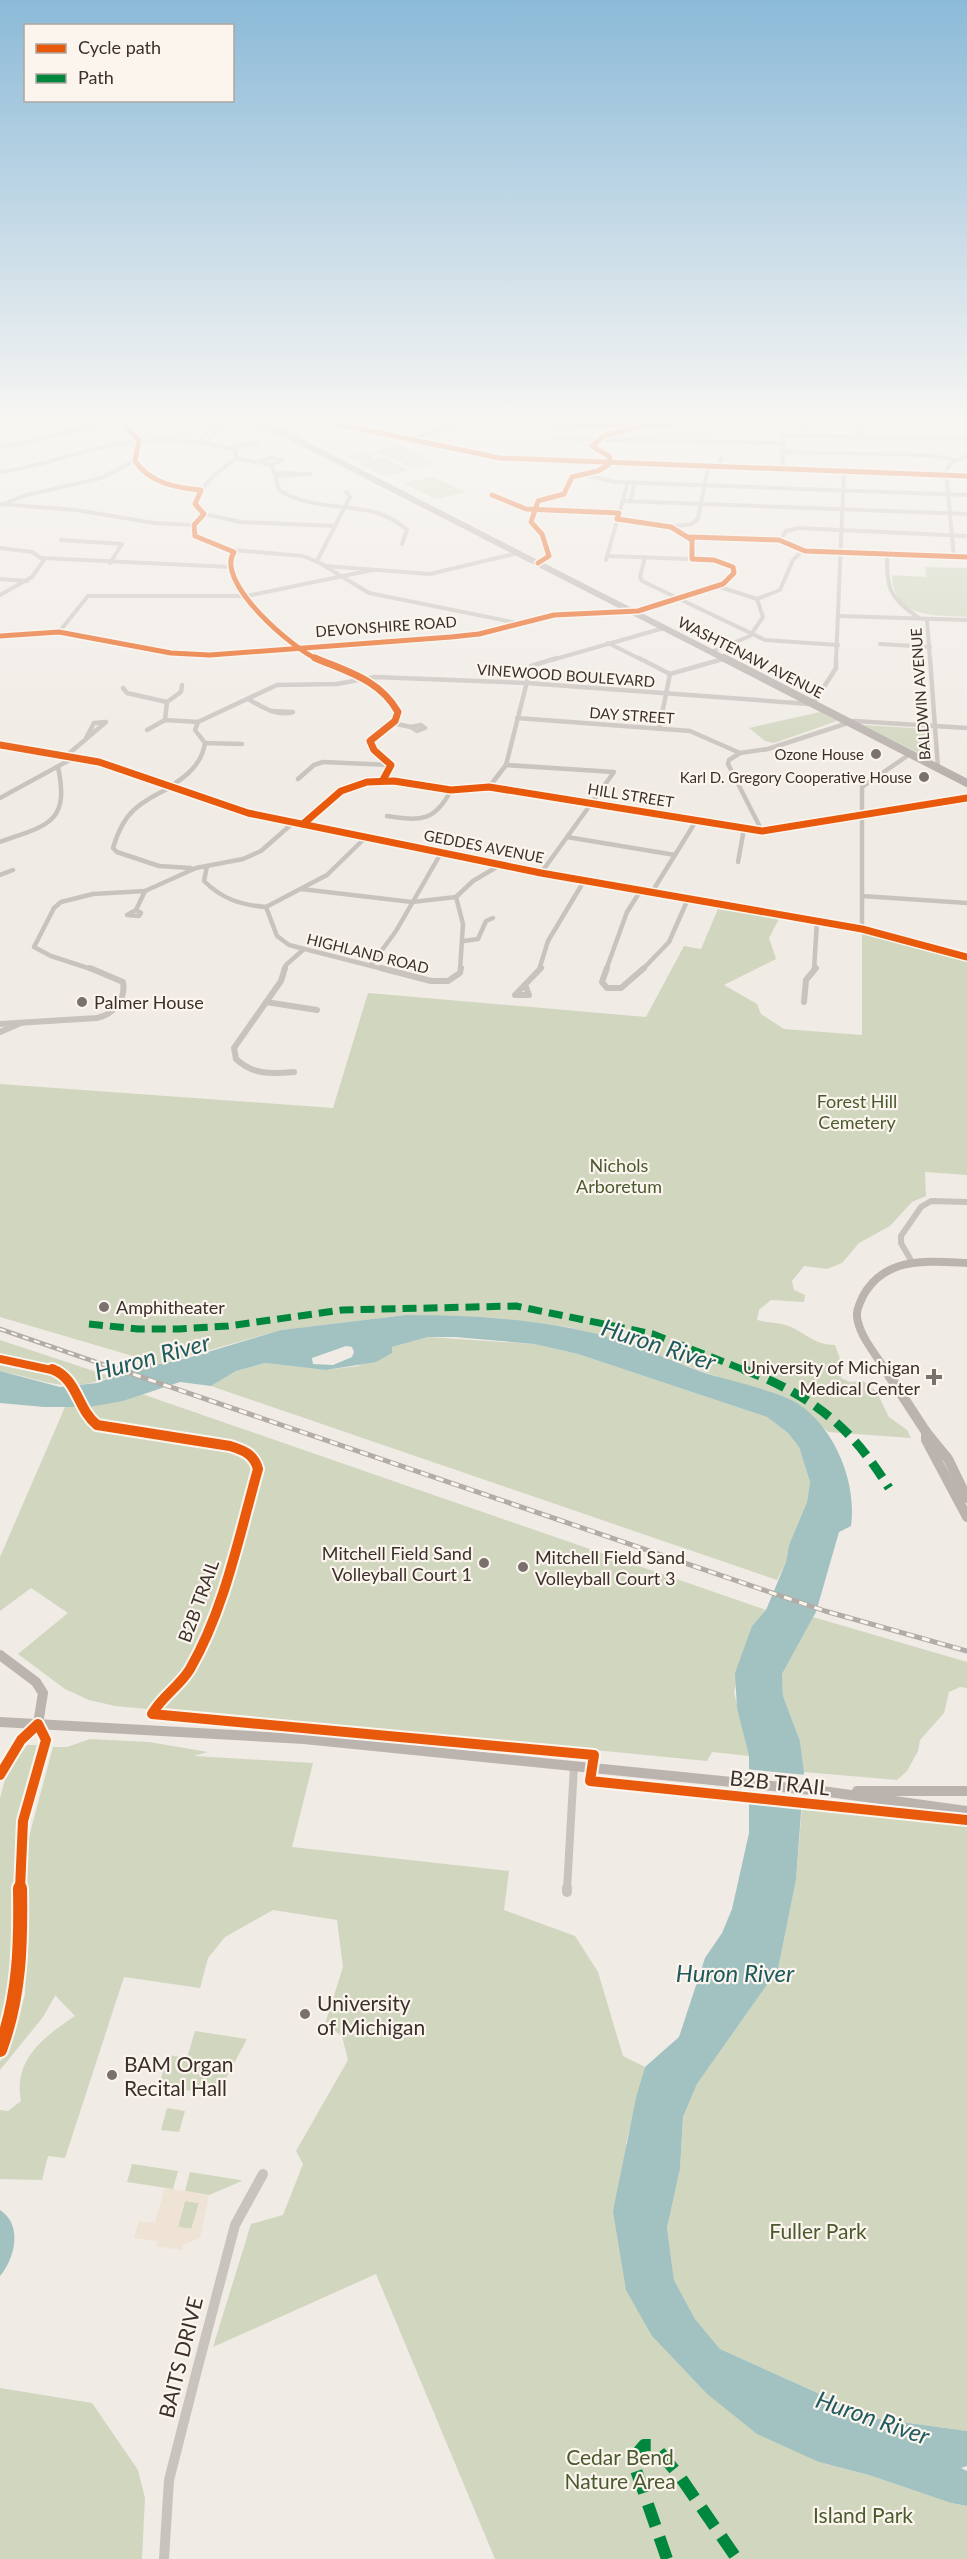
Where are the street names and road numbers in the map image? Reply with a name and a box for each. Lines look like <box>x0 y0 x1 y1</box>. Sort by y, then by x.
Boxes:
street label: DEVONSHIRE ROAD <box>315 612 457 640</box>
street label: WASHTENAW AVENUE <box>675 612 827 702</box>
street label: BALDWIN AVENUE <box>906 627 934 761</box>
street label: VINEWOOD BOULEVARD <box>476 660 656 690</box>
street label: DAY STREET <box>589 703 675 727</box>
street label: HILL STREET <box>587 779 676 811</box>
street label: GEDDES AVENUE <box>422 826 546 866</box>
street label: HIGHLAND ROAD <box>305 929 431 977</box>
street label: B2B TRAIL <box>173 1557 223 1645</box>
street label: B2B TRAIL <box>729 1764 831 1800</box>
street label: BAITS DRIVE <box>153 2294 207 2420</box>

